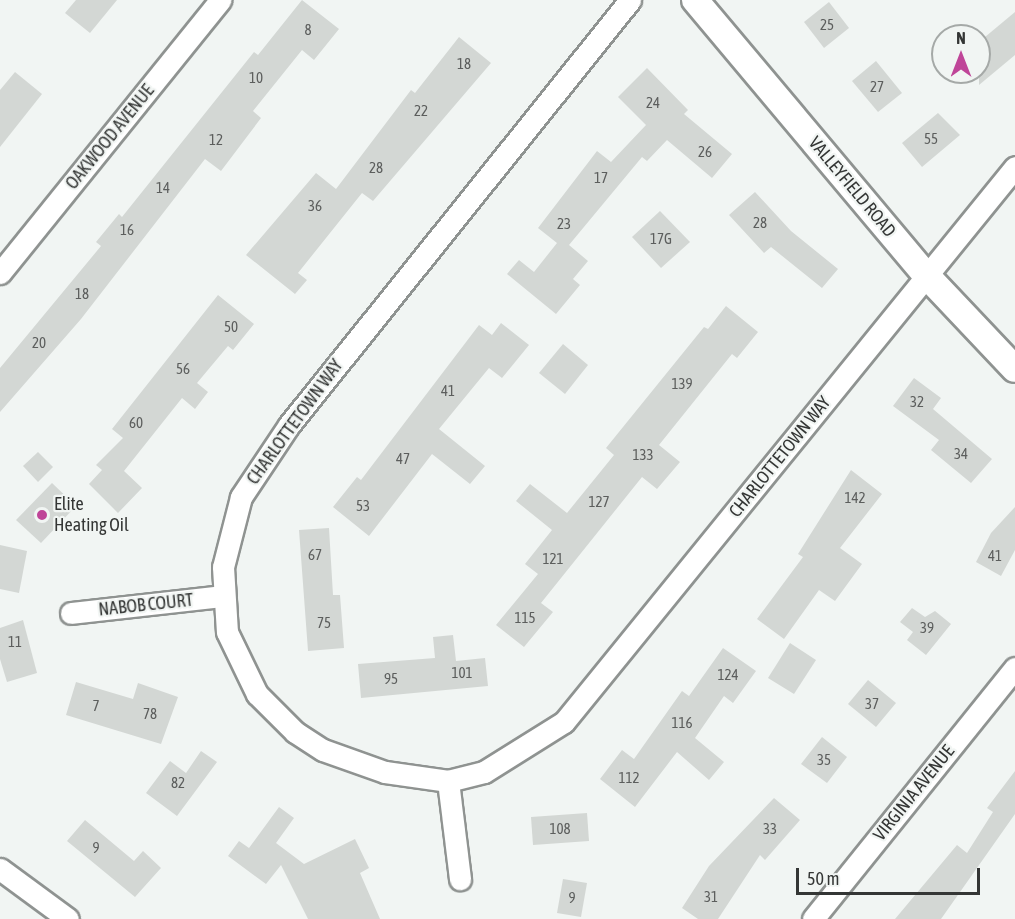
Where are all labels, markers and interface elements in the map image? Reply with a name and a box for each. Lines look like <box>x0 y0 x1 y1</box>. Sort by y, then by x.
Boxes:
house number: 25 <box>820 16 834 34</box>
house number: 8 <box>304 21 312 39</box>
north arrow <box>931 24 991 84</box>
text: N <box>956 29 966 47</box>
house number: 18 <box>457 55 471 73</box>
house number: 10 <box>249 69 263 87</box>
house number: 27 <box>870 78 884 96</box>
street label: OAKWOOD AVENUE <box>61 80 159 194</box>
house number: 24 <box>646 94 660 112</box>
house number: 22 <box>414 102 428 120</box>
house number: 55 <box>924 130 938 148</box>
house number: 12 <box>209 131 223 149</box>
street label: VALLEYFIELD ROAD <box>804 133 900 241</box>
house number: 26 <box>698 143 712 161</box>
house number: 28 <box>369 159 383 177</box>
house number: 17 <box>594 169 608 187</box>
house number: 14 <box>156 179 170 197</box>
house number: 36 <box>308 197 322 215</box>
house number: 28 <box>753 214 767 232</box>
house number: 23 <box>557 215 571 233</box>
house number: 16 <box>120 221 134 239</box>
house number: 17G <box>650 230 672 248</box>
house number: 18 <box>75 285 89 303</box>
house number: 50 <box>224 318 238 336</box>
house number: 20 <box>32 334 46 352</box>
street label: CHARLOTTETOWN WAY <box>242 355 348 489</box>
house number: 56 <box>176 360 190 378</box>
house number: 139 <box>671 375 693 393</box>
house number: 41 <box>441 382 455 400</box>
street label: CHARLOTTETOWN WAY <box>725 392 835 522</box>
house number: 32 <box>910 393 924 411</box>
house number: 60 <box>129 414 143 432</box>
house number: 34 <box>954 445 968 463</box>
house number: 133 <box>632 446 654 464</box>
house number: 47 <box>396 450 410 468</box>
house number: 142 <box>844 489 866 507</box>
house number: 127 <box>588 493 610 511</box>
place label: Elite Heating Oil <box>54 494 129 536</box>
house number: 53 <box>356 497 370 515</box>
marker: Elite Heating Oil <box>35 508 49 522</box>
house number: 67 <box>308 546 322 564</box>
house number: 41 <box>988 547 1002 565</box>
house number: 121 <box>542 550 564 568</box>
street label: NABOB COURT <box>98 589 194 621</box>
house number: 115 <box>514 609 536 627</box>
house number: 75 <box>317 614 331 632</box>
house number: 39 <box>920 619 934 637</box>
house number: 11 <box>8 633 22 651</box>
house number: 101 <box>451 664 473 682</box>
house number: 124 <box>717 666 739 684</box>
house number: 95 <box>384 670 398 688</box>
house number: 37 <box>865 695 879 713</box>
house number: 7 <box>92 697 100 715</box>
house number: 78 <box>143 705 157 723</box>
house number: 116 <box>671 714 693 732</box>
street label: VIRGINIA AVENUE <box>869 741 959 845</box>
house number: 35 <box>817 751 831 769</box>
house number: 112 <box>618 769 640 787</box>
house number: 82 <box>171 774 185 792</box>
house number: 108 <box>549 820 571 838</box>
house number: 33 <box>763 820 777 838</box>
house number: 9 <box>92 839 100 857</box>
scale bar <box>799 856 984 894</box>
text: 50 m <box>807 868 839 889</box>
house number: 31 <box>704 888 718 906</box>
house number: 9 <box>568 889 576 907</box>

